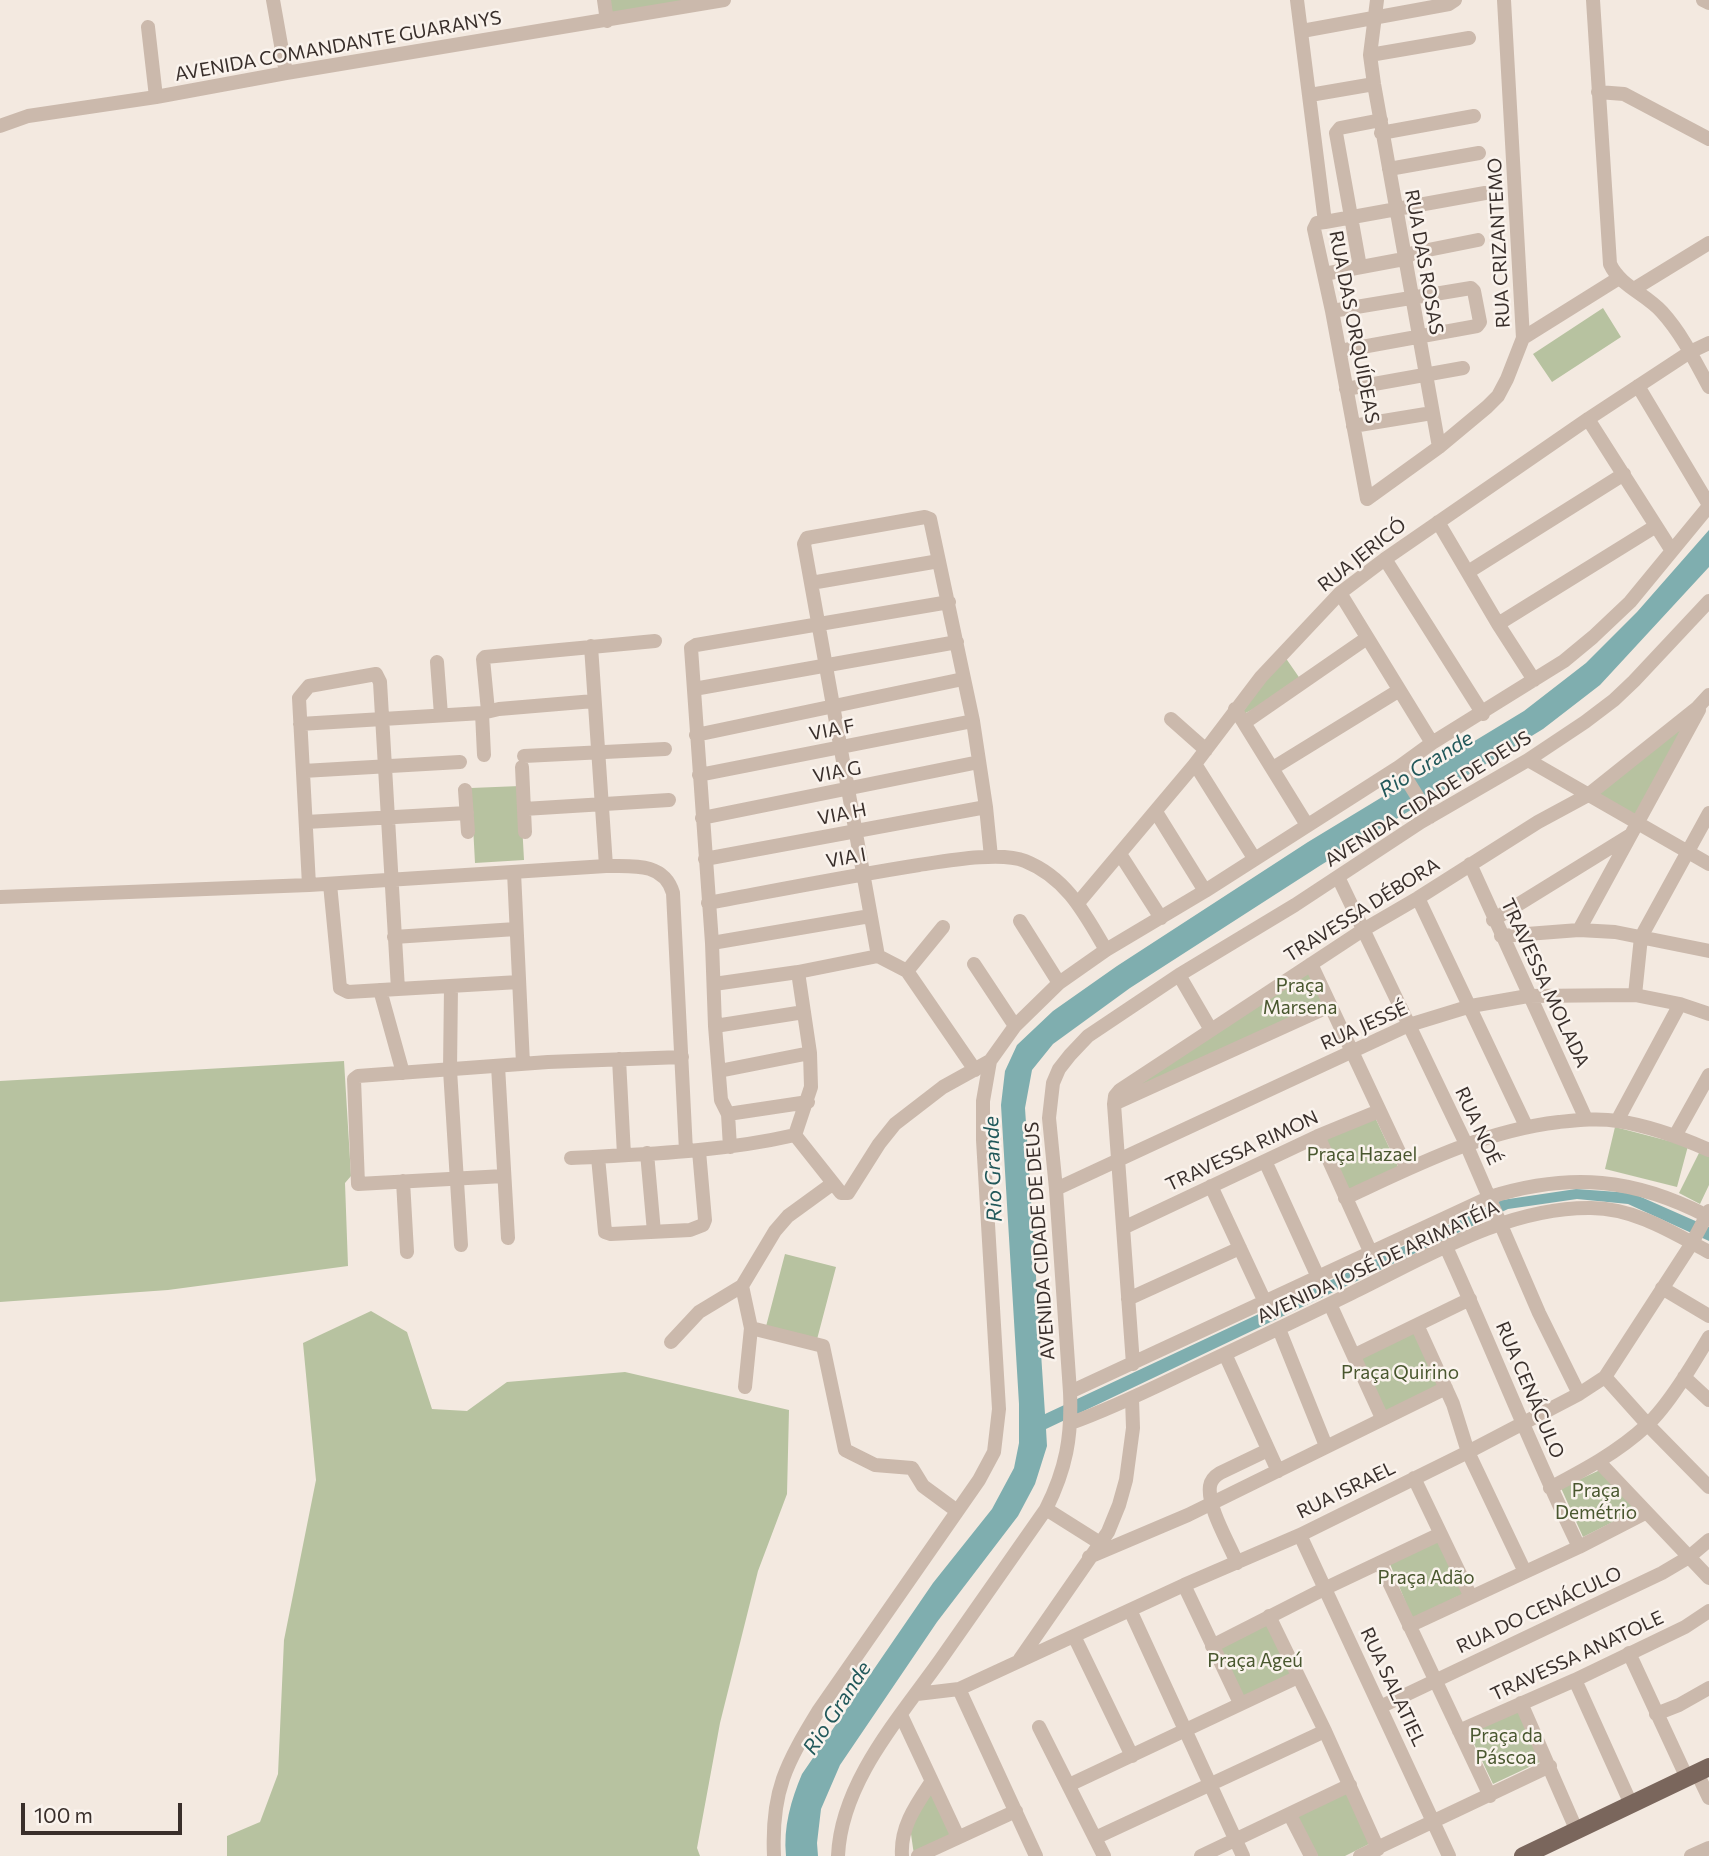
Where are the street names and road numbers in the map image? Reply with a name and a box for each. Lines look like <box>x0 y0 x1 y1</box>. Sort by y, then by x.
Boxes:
street label: AVENIDA COMANDANTE GUARANYS <box>173 6 503 86</box>
street label: RUA CRIZANTEMO <box>1483 157 1515 329</box>
street label: RUA DAS ROSAS <box>1400 188 1448 336</box>
street label: RUA DAS ORQUÍDEAS <box>1324 229 1384 425</box>
street label: RUA JERICÓ <box>1313 513 1411 597</box>
street label: VIA F <box>807 714 857 746</box>
street label: AVENIDA CIDADE DE DEUS <box>1321 726 1535 872</box>
street label: VIA G <box>811 756 863 788</box>
street label: VIA H <box>816 798 868 830</box>
street label: VIA I <box>824 843 868 873</box>
street label: TRAVESSA DÉBORA <box>1280 853 1444 967</box>
street label: TRAVESSA MOLADA <box>1496 895 1594 1071</box>
street label: RUA JESSÉ <box>1317 997 1411 1055</box>
street label: RUA NOÉ <box>1450 1083 1506 1169</box>
street label: TRAVESSA RIMON <box>1162 1106 1322 1196</box>
street label: AVENIDA CIDADE DE DEUS <box>1020 1121 1060 1361</box>
street label: AVENIDA JOSÉ DE ARIMATÉIA <box>1253 1196 1503 1328</box>
street label: RUA CENÁCULO <box>1491 1318 1569 1462</box>
street label: RUA ISRAEL <box>1293 1456 1399 1524</box>
street label: RUA DO CENÁCULO <box>1453 1562 1625 1658</box>
street label: TRAVESSA ANATOLE <box>1487 1606 1667 1706</box>
street label: RUA SALATIEL <box>1355 1624 1431 1750</box>

